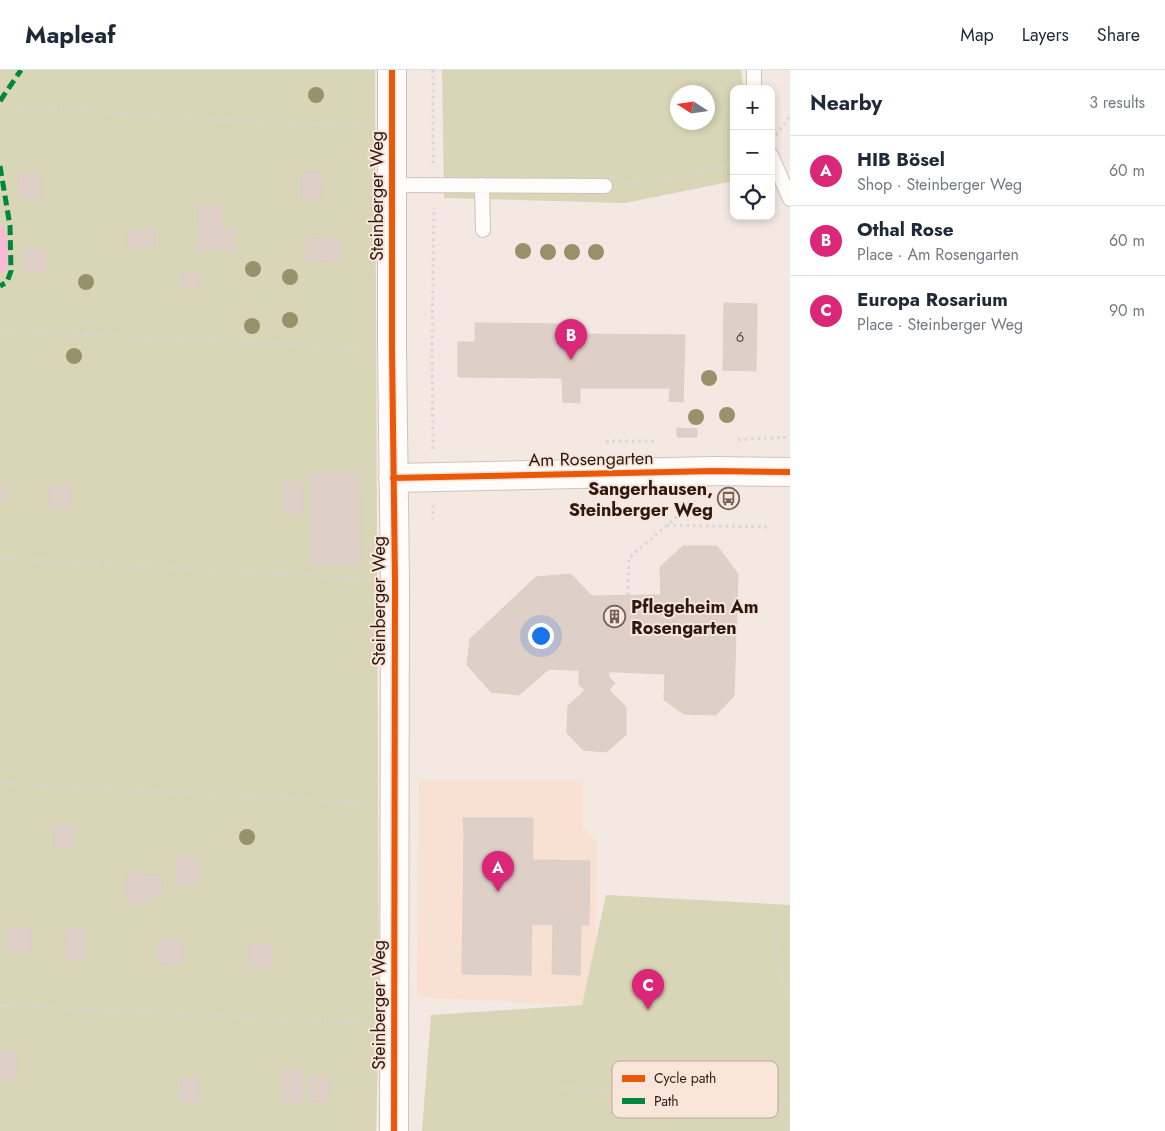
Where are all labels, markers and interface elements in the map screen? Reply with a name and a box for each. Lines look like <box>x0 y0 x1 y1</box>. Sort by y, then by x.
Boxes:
text: Mapleaf <box>25 17 116 52</box>
text: Map <box>960 22 994 48</box>
text: Layers <box>1022 22 1069 48</box>
text: Share <box>1097 22 1140 48</box>
north arrow <box>670 85 715 130</box>
map controls <box>730 85 775 220</box>
button: + <box>730 85 775 130</box>
text: Nearby <box>810 88 882 118</box>
text: 3 results <box>1089 91 1145 114</box>
button: − <box>730 130 775 175</box>
street label: Steinberger Weg <box>364 131 390 261</box>
text: HIB Bösel <box>857 146 945 173</box>
text: A <box>820 159 832 182</box>
text: 60 m <box>1109 159 1145 182</box>
text: Shop · Steinberger Weg <box>857 173 1022 196</box>
button: locate <box>730 175 775 220</box>
text: Othal Rose <box>857 216 954 243</box>
text: B <box>821 229 831 252</box>
text: 60 m <box>1109 229 1145 252</box>
text: Place · Am Rosengarten <box>857 243 1019 266</box>
text: Europa Rosarium <box>857 286 1008 313</box>
text: C <box>820 299 832 322</box>
text: 90 m <box>1109 299 1145 322</box>
text: Place · Steinberger Weg <box>857 313 1023 336</box>
pin: B <box>555 319 587 360</box>
house number: 6 <box>736 326 744 348</box>
street label: Am Rosengarten <box>528 445 654 473</box>
place label: Sangerhausen, Steinberger Weg <box>569 476 713 523</box>
bus stop icon: Sangerhausen, Steinberger Weg <box>717 487 741 511</box>
street label: Steinberger Weg <box>366 536 392 666</box>
place label: Pflegeheim Am Rosengarten <box>631 594 759 641</box>
building icon: Pflegeheim Am Rosengarten <box>603 605 627 629</box>
your location <box>528 623 554 649</box>
pin: A <box>482 851 514 892</box>
street label: Steinberger Weg <box>366 940 392 1070</box>
pin: C <box>632 969 664 1010</box>
legend <box>612 1061 778 1118</box>
text: Cycle path <box>654 1068 716 1088</box>
text: Path <box>654 1091 679 1111</box>

